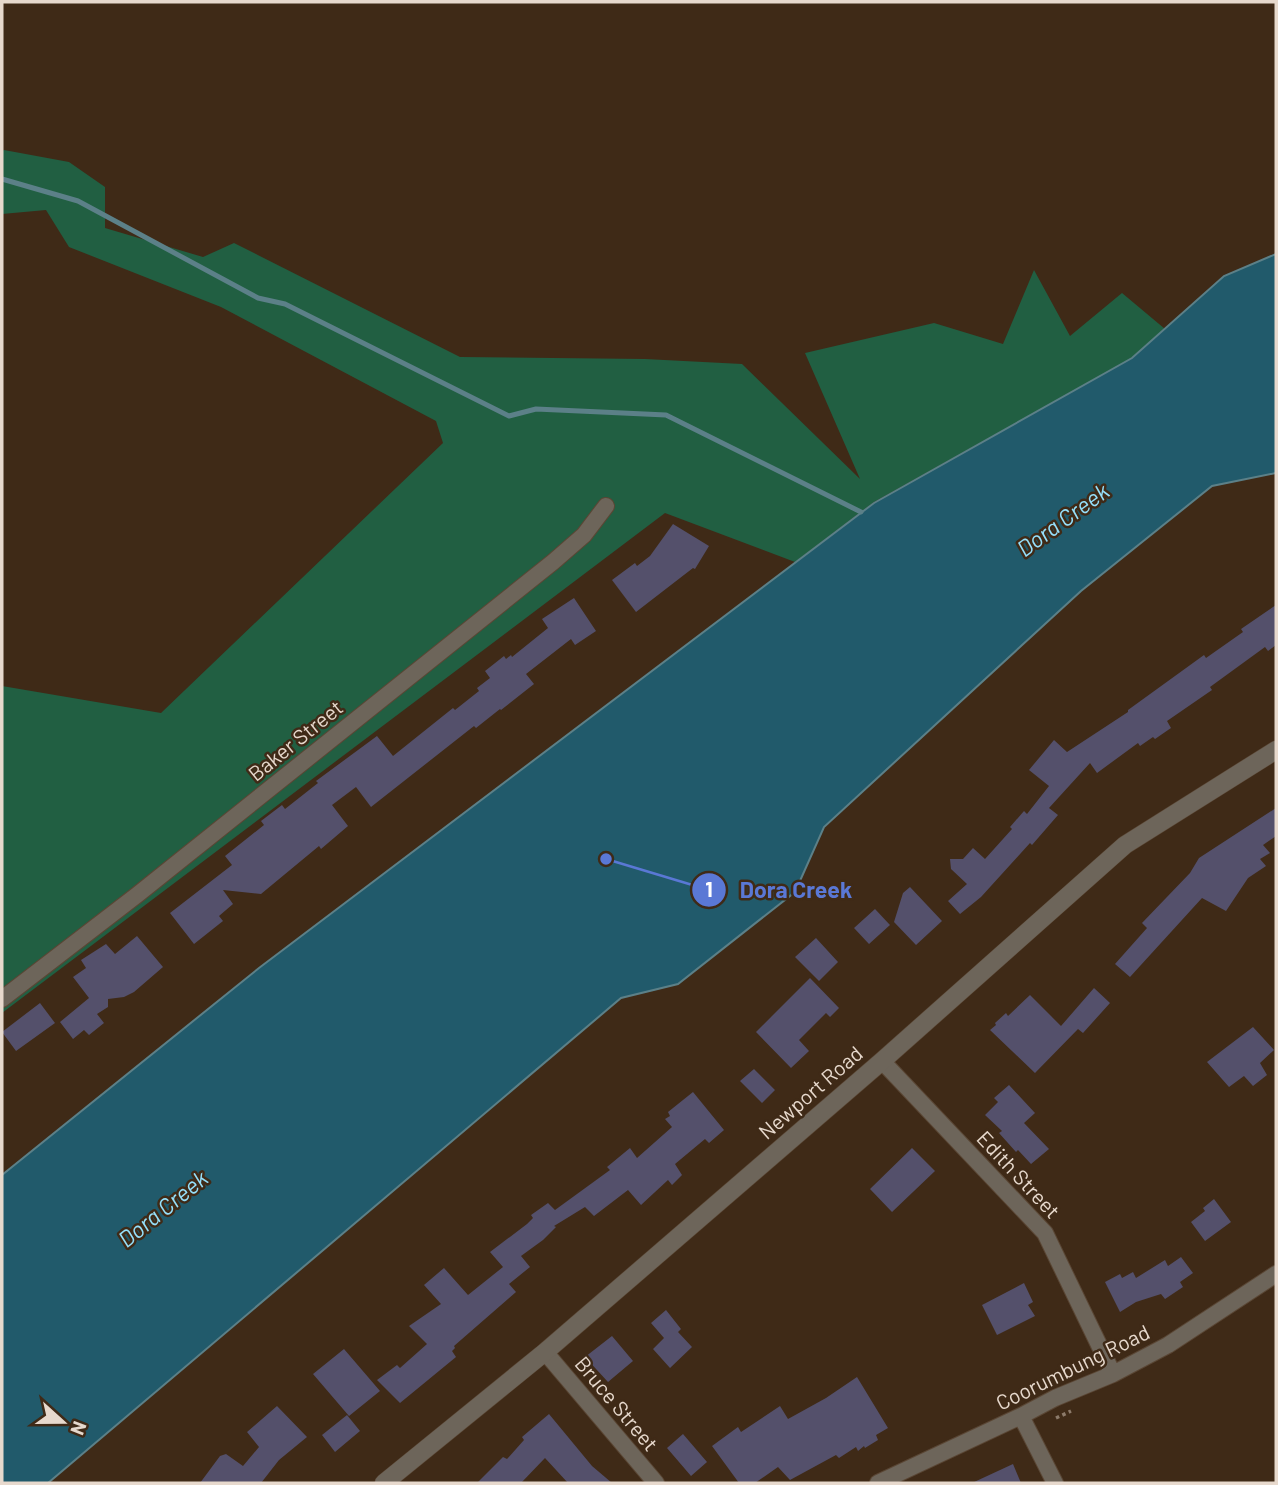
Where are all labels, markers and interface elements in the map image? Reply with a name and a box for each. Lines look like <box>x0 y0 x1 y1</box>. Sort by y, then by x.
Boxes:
water label: Dora Creek <box>1011 476 1114 562</box>
street label: Baker Street <box>243 694 347 786</box>
callout: Dora Creek <box>691 868 866 912</box>
text: Dora Creek <box>740 875 852 903</box>
text: 1 <box>705 876 713 901</box>
street label: Newport Road <box>753 1040 867 1144</box>
street label: Edith Street <box>972 1125 1066 1223</box>
water label: Dora Creek <box>112 1164 213 1253</box>
street label: Coorumbung Road <box>991 1319 1153 1415</box>
street label: Bruce Street <box>570 1351 664 1455</box>
north arrow <box>28 1387 98 1457</box>
text: N <box>66 1418 92 1438</box>

